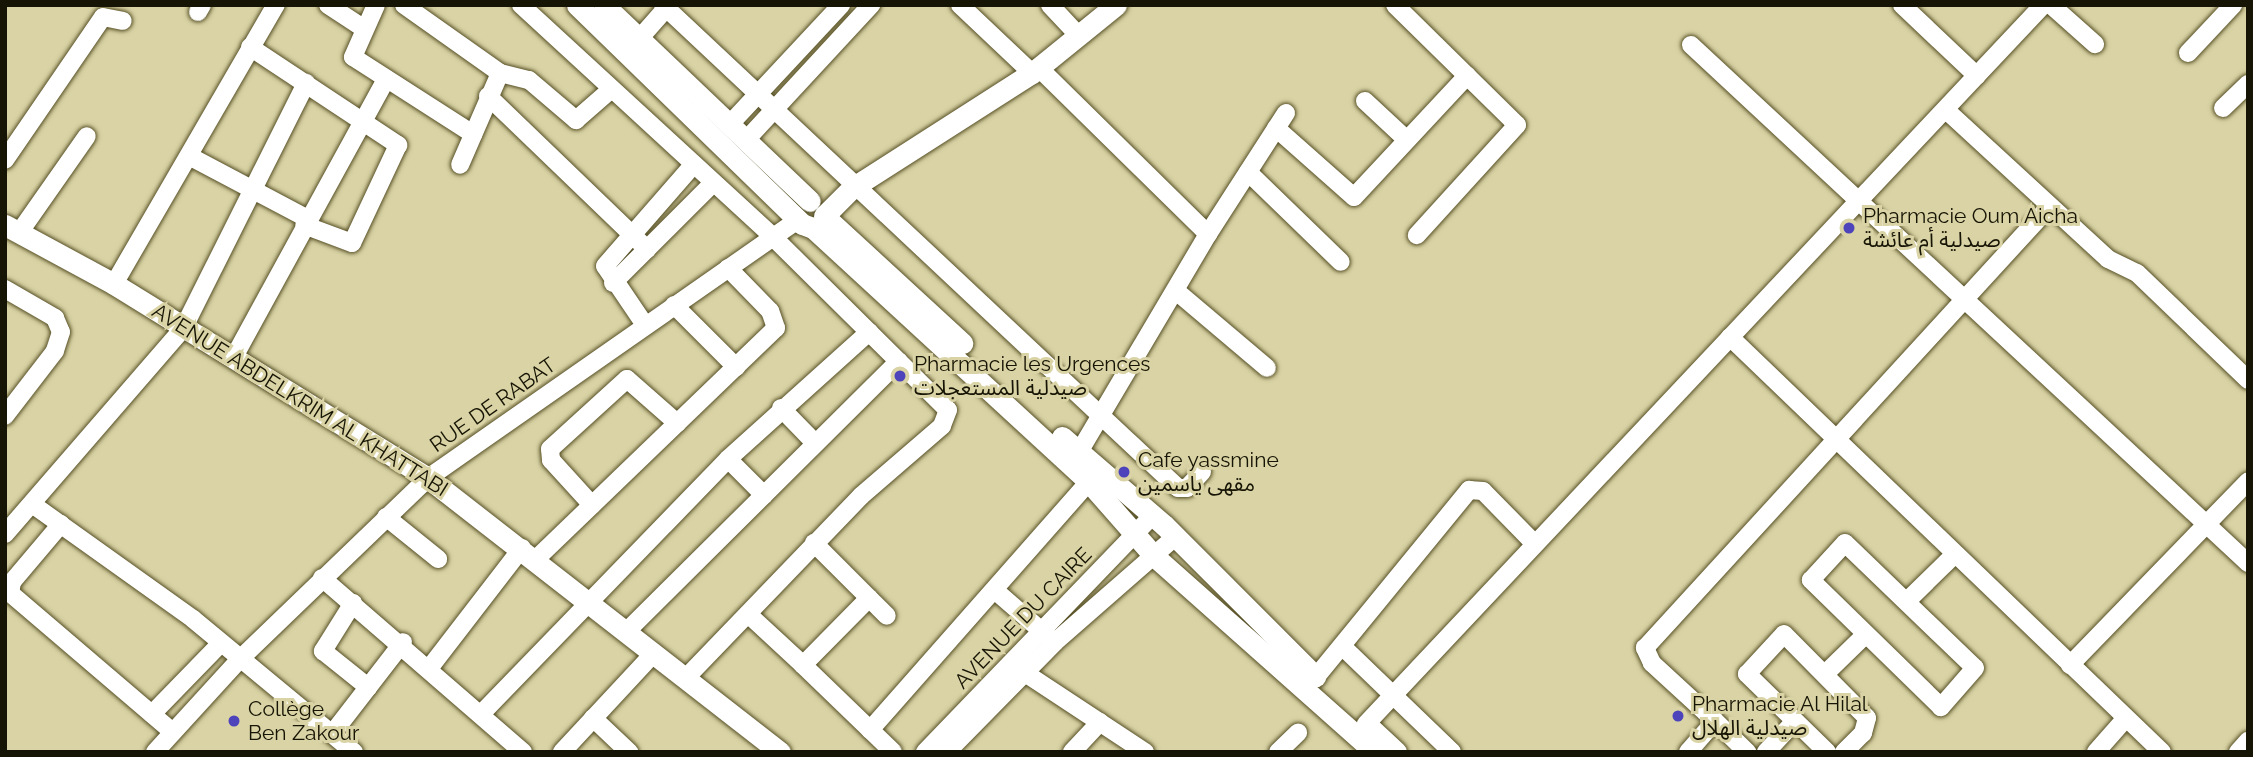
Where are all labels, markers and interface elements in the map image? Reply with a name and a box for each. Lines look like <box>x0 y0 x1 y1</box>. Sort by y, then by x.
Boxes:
place label: Pharmacie Oum Aicha صيدلية أم عائشة <box>1863 203 2079 253</box>
marker: Pharmacie Oum Aicha صيدلية أم عائشة <box>1841 220 1857 236</box>
street label: AVENUE ABDELKRIM AL KHATTABI <box>147 298 453 502</box>
place label: Pharmacie les Urgences صيدلية المستعجلات <box>914 351 1150 401</box>
street label: RUE DE RABAT <box>425 352 561 458</box>
marker: Pharmacie les Urgences صيدلية المستعجلات <box>892 368 908 384</box>
place label: Cafe yassmine مقهى ياسمين <box>1138 447 1279 497</box>
marker: Cafe yassmine مقهى ياسمين <box>1116 464 1132 480</box>
street label: AVENUE DU CAIRE <box>949 542 1097 694</box>
place label: Pharmacie Al Hilal صيدلية الهلال <box>1692 691 1869 741</box>
place label: Collège Ben Zakour <box>248 696 359 746</box>
marker: Pharmacie Al Hilal صيدلية الهلال <box>1670 708 1686 724</box>
marker: Collège Ben Zakour <box>226 713 242 729</box>

